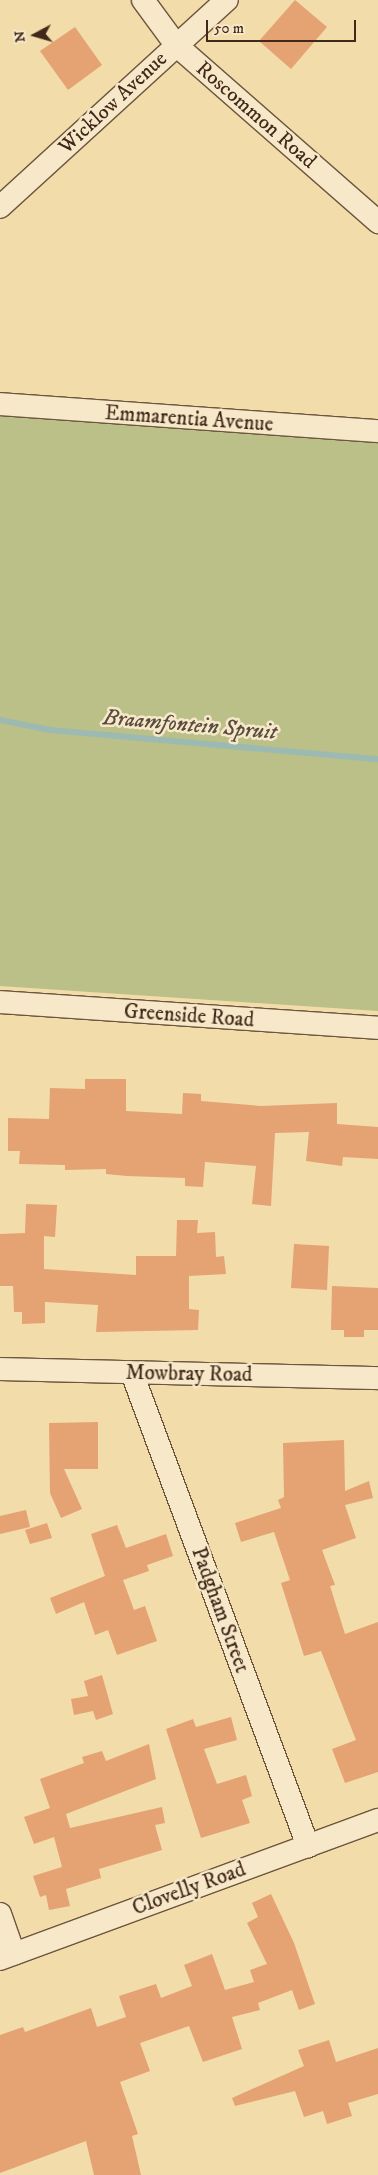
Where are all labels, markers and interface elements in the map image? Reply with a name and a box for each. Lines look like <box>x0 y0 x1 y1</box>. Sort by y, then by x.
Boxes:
north arrow <box>10 10 60 60</box>
scale bar <box>208 10 358 42</box>
text: 50 m <box>214 19 244 38</box>
text: N <box>11 30 30 43</box>
street label: Wicklow Avenue <box>54 46 172 160</box>
street label: Roscommon Road <box>191 56 321 174</box>
street label: Emmarentia Avenue <box>104 401 274 437</box>
water label: Braamfontein Spruit <box>102 704 278 746</box>
street label: Greenside Road <box>123 999 255 1033</box>
street label: Mowbray Road <box>125 1360 253 1388</box>
street label: Padgham Street <box>186 1544 254 1676</box>
street label: Clovelly Road <box>129 1857 249 1921</box>

